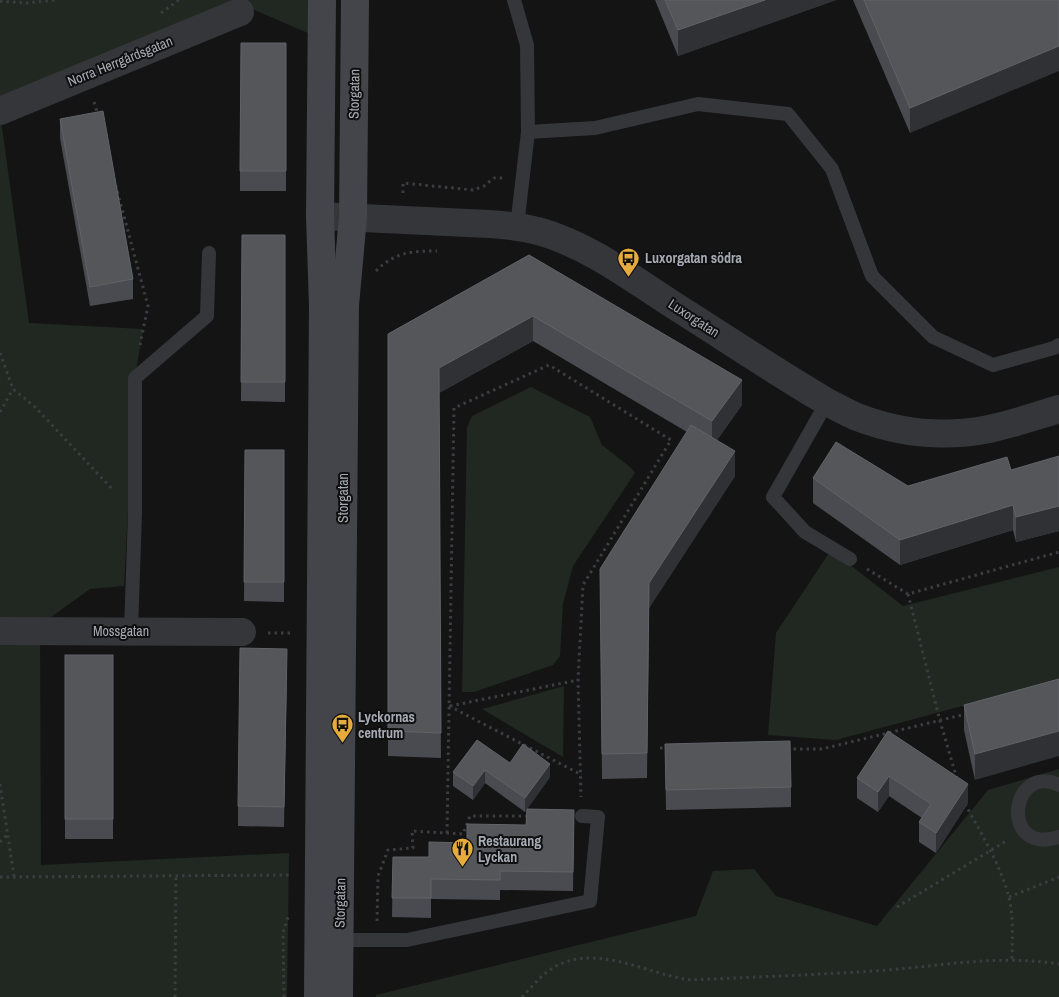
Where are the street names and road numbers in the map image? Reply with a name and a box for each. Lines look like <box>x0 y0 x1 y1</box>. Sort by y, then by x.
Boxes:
street label: Norra Herrgårdsgatan <box>65 32 175 90</box>
street label: Storgatan <box>345 69 363 119</box>
street label: Luxorgatan <box>665 295 723 341</box>
street label: Storgatan <box>334 473 352 523</box>
street label: Mossgatan <box>93 622 149 640</box>
street label: Storgatan <box>331 878 349 928</box>

